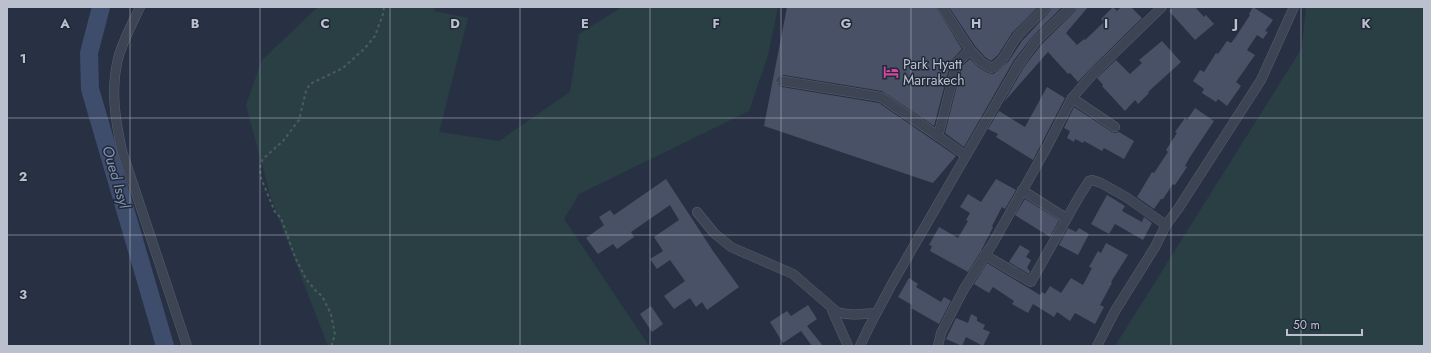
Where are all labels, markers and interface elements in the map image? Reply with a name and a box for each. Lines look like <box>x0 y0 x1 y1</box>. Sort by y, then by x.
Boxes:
text: A <box>59 14 70 33</box>
text: B <box>191 14 200 33</box>
text: C <box>320 14 330 33</box>
text: D <box>450 14 460 33</box>
text: E <box>581 14 589 33</box>
text: F <box>712 14 720 33</box>
text: G <box>841 14 852 33</box>
text: H <box>971 14 981 33</box>
text: I <box>1104 14 1108 33</box>
text: J <box>1231 14 1238 33</box>
text: K <box>1361 14 1371 33</box>
text: 1 <box>20 49 26 68</box>
place label: Park Hyatt Marrakech <box>903 54 965 90</box>
hotel icon: Park Hyatt Marrakech <box>882 63 900 81</box>
water label: Oued Issyl <box>97 143 136 212</box>
text: 2 <box>19 167 27 186</box>
text: 3 <box>19 285 27 304</box>
scale bar <box>1287 311 1362 337</box>
text: 50 m <box>1293 316 1320 334</box>

